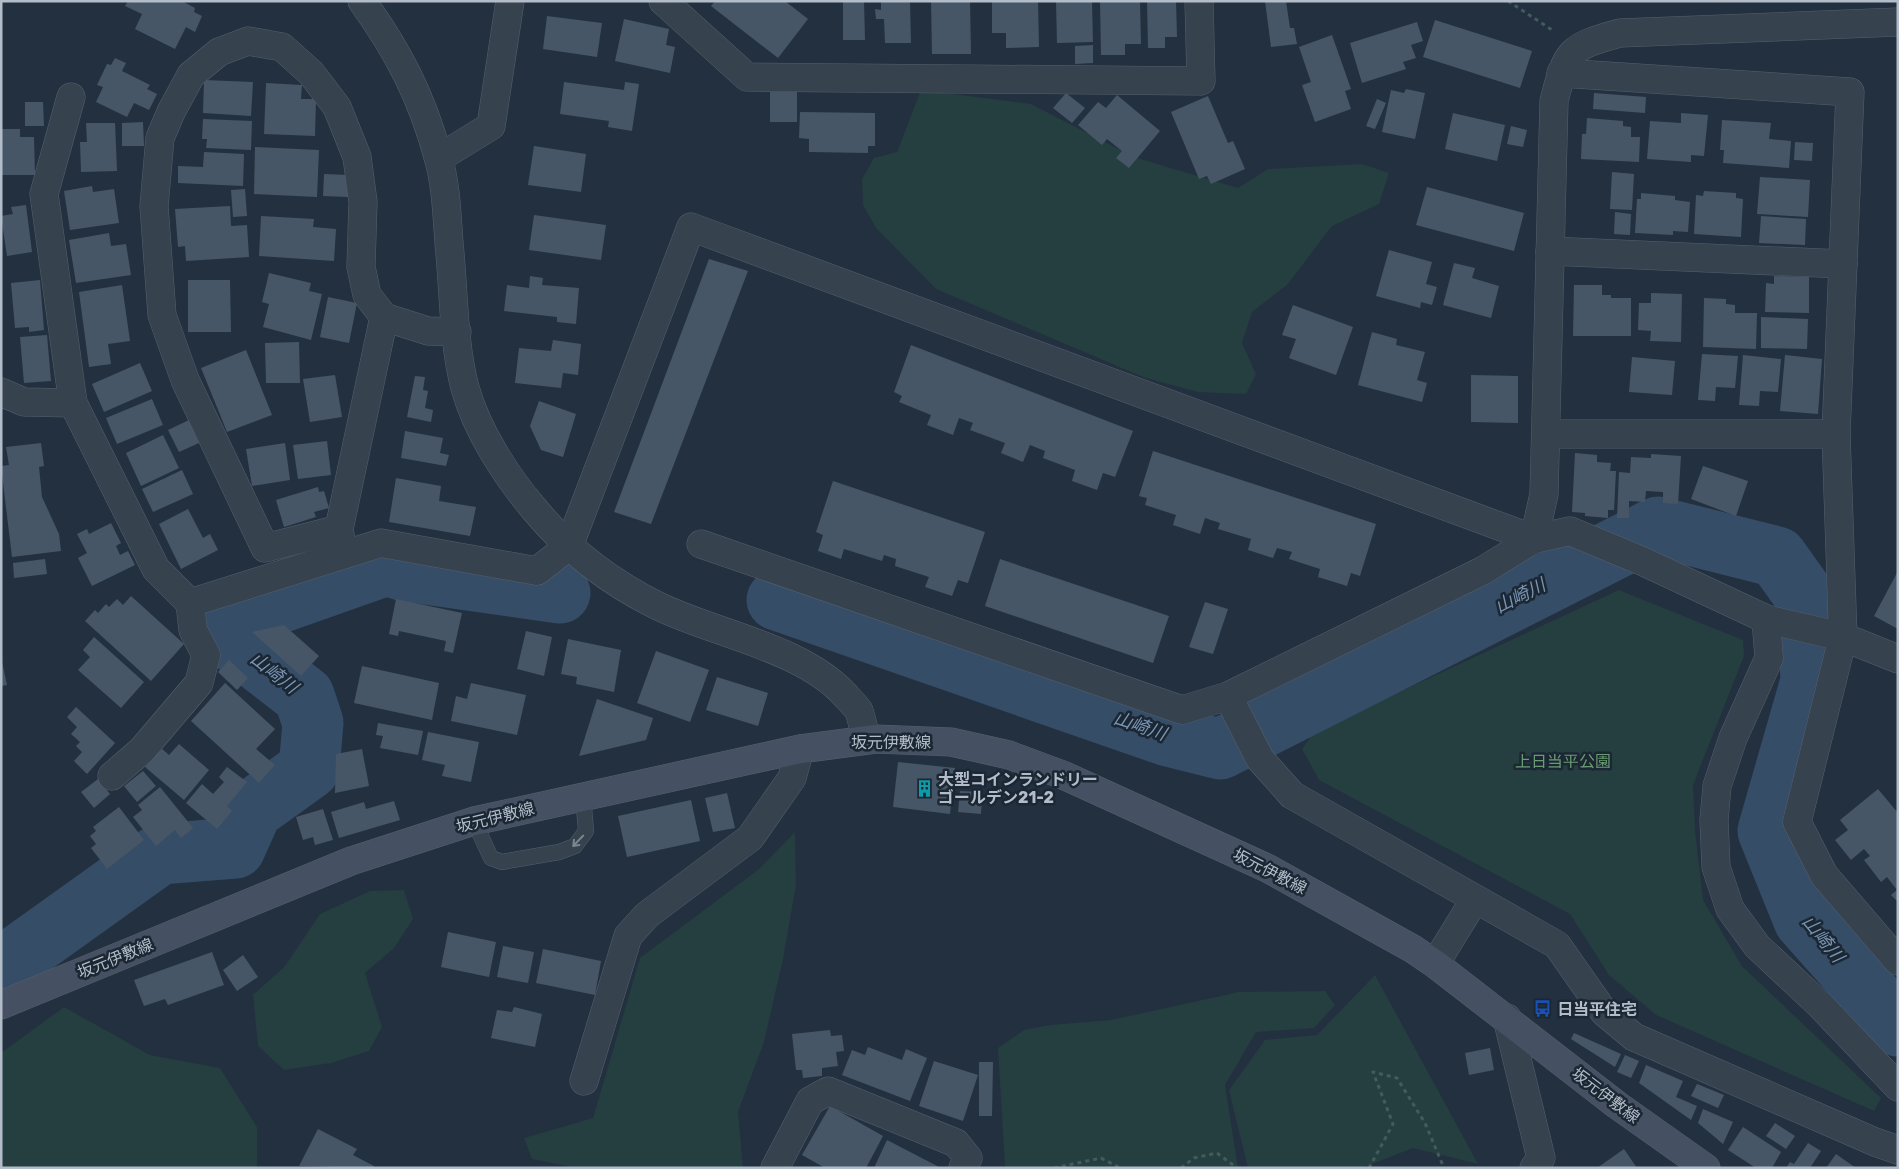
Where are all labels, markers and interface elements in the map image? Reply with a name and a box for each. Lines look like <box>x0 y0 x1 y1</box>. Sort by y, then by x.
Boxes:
water label: 山崎川 <box>1491 573 1551 618</box>
water label: 山崎川 <box>246 648 304 700</box>
water label: 山崎川 <box>1111 707 1171 746</box>
street label: 坂元伊敷線 <box>851 733 931 752</box>
park label: 上日当平公園 <box>1515 752 1611 771</box>
place label: 大型コインランドリー ゴールデン21-2 <box>938 770 1098 807</box>
building icon: 大型コインランドリー ゴールデン21-2 <box>914 778 934 798</box>
street label: 坂元伊敷線 <box>454 799 536 836</box>
one-way arrow <box>572 835 584 847</box>
street label: 坂元伊敷線 <box>1230 845 1310 898</box>
water label: 山崎川 <box>1797 911 1850 968</box>
street label: 坂元伊敷線 <box>75 935 156 982</box>
bus stop icon: 日当平住宅 <box>1533 999 1553 1019</box>
place label: 日当平住宅 <box>1557 1000 1637 1019</box>
street label: 坂元伊敷線 <box>1568 1064 1643 1127</box>

